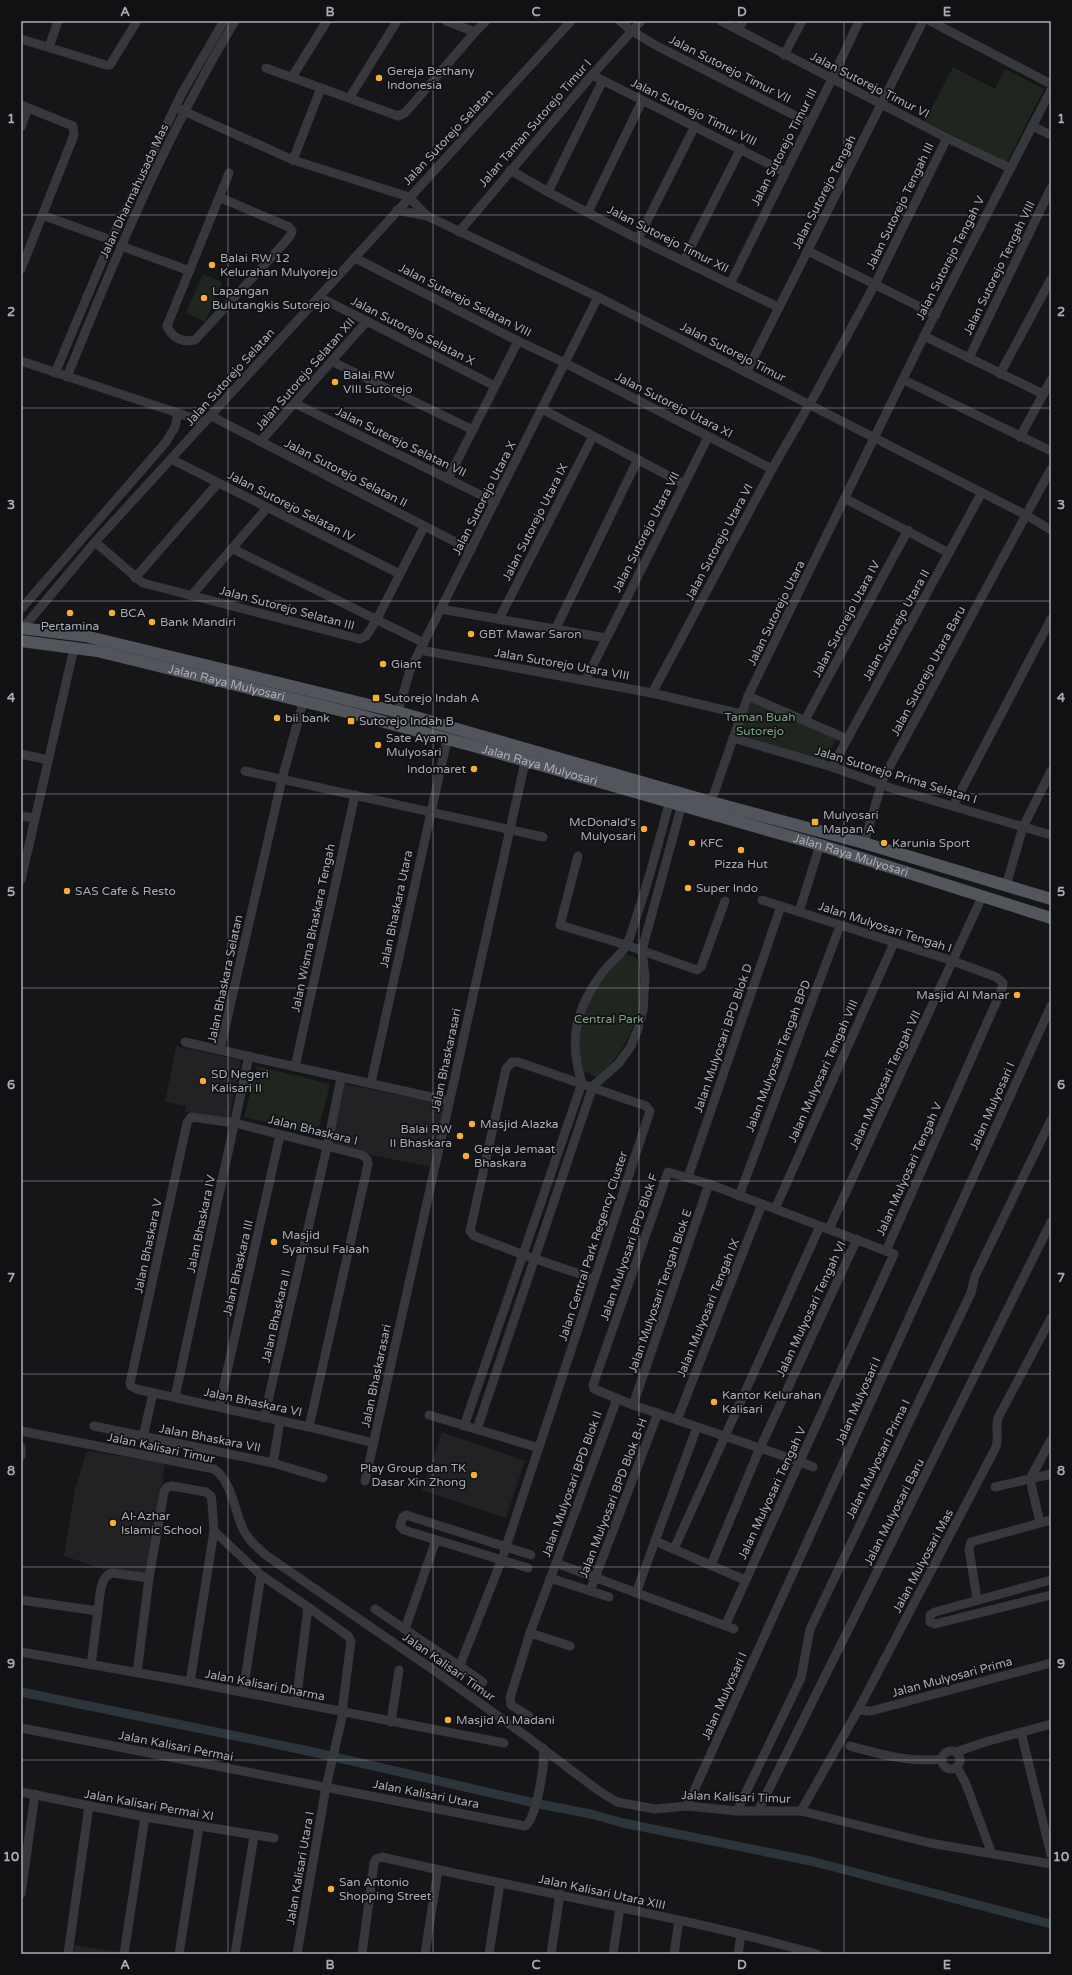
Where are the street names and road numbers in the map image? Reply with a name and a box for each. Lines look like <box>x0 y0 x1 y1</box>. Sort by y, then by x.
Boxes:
street label: Jalan Sutorejo Timur VII <box>667 32 793 106</box>
street label: Jalan Sutorejo Timur VI <box>808 49 932 121</box>
street label: Jalan Taman Sutorejo Timur I <box>476 56 594 190</box>
street label: Jalan Sutorejo Timur VIII <box>629 75 759 149</box>
street label: Jalan Sutorejo Selatan <box>400 86 496 188</box>
street label: Jalan Sutorejo Timur III <box>748 86 820 208</box>
street label: Jalan Dharmahusada Mas <box>97 121 171 260</box>
street label: Jalan Sutorejo Tengah <box>789 133 859 251</box>
street label: Jalan Sutorejo Tengah III <box>863 140 937 272</box>
street label: Jalan Sutorejo Tengah V <box>913 193 988 322</box>
street label: Jalan Sutorejo Tengah VIII <box>960 199 1038 337</box>
street label: Jalan Sutorejo Timur XII <box>605 202 731 276</box>
street label: Jalan Suterejo Selatan VIII <box>396 260 534 340</box>
street label: Jalan Sutorejo Selatan X <box>349 294 477 368</box>
street label: Jalan Sutorejo Selatan XII <box>252 315 358 433</box>
street label: Jalan Sutorejo Timur <box>678 319 788 385</box>
street label: Jalan Sutorejo Selatan <box>183 326 277 428</box>
street label: Jalan Sutorejo Utara XI <box>613 369 735 441</box>
street label: Jalan Suterejo Selatan VII <box>333 404 469 480</box>
street label: Jalan Sutorejo Selatan II <box>282 436 410 510</box>
street label: Jalan Sutorejo Utara X <box>449 439 519 557</box>
street label: Jalan Sutorejo Utara IX <box>499 461 571 583</box>
street label: Jalan Sutorejo Selatan IV <box>225 468 358 545</box>
street label: Jalan Sutorejo Utara VII <box>609 469 683 595</box>
street label: Jalan Sutorejo Utara VI <box>682 481 756 603</box>
street label: Jalan Sutorejo Utara <box>744 558 808 668</box>
street label: Jalan Sutorejo Utara IV <box>809 558 883 680</box>
street label: Jalan Sutorejo Utara II <box>860 567 932 683</box>
street label: Jalan Sutorejo Selatan III <box>218 583 356 633</box>
street label: Jalan Sutorejo Utara Baru <box>888 604 968 738</box>
street label: Jalan Sutorejo Utara VIII <box>493 645 631 683</box>
street label: Jalan Raya Mulyosari <box>167 662 286 704</box>
street label: Jalan Raya Mulyosari <box>480 742 599 788</box>
street label: Jalan Sutorejo Prima Selatan I <box>813 744 979 806</box>
street label: Jalan Raya Mulyosari <box>792 831 910 880</box>
street label: Jalan Wisma Bhaskara Tengah <box>288 842 338 1014</box>
street label: Jalan Bhaskara Utara <box>377 849 415 969</box>
street label: Jalan Mulyosari Tengah I <box>816 899 954 955</box>
street label: Jalan Bhaskara Selatan <box>205 914 245 1044</box>
street label: Jalan Mulyosari BPD Blok D <box>691 962 755 1114</box>
street label: Jalan Mulyosari Tengah BPD <box>742 978 814 1134</box>
street label: Jalan Mulyosari Tengah VIII <box>785 997 861 1145</box>
street label: Jalan Bhaskarasari <box>428 1007 464 1113</box>
street label: Jalan Mulyosari Tengah VII <box>847 1008 923 1152</box>
street label: Jalan Mulyosari I <box>966 1060 1018 1152</box>
street label: Jalan Mulyosari Tengah V <box>873 1099 945 1238</box>
street label: Jalan Bhaskara I <box>267 1112 359 1148</box>
street label: Jalan Central Park Regency Cluster <box>556 1149 630 1343</box>
street label: Jalan Mulyosari BPD Blok F <box>597 1171 661 1323</box>
street label: Jalan Bhaskara IV <box>184 1173 218 1274</box>
street label: Jalan Bhaskara V <box>131 1197 165 1295</box>
street label: Jalan Mulyosari Tengah Blok E <box>625 1207 695 1375</box>
street label: Jalan Bhaskara III <box>220 1218 256 1318</box>
street label: Jalan Mulyosari Tengah IX <box>674 1237 742 1379</box>
street label: Jalan Mulyosari Tengah VI <box>773 1239 849 1379</box>
street label: Jalan Bhaskara II <box>258 1268 294 1364</box>
street label: Jalan Bhaskarasari <box>358 1323 394 1429</box>
street label: Jalan Mulyosari I <box>832 1355 884 1447</box>
street label: Jalan Bhaskara VI <box>203 1385 303 1419</box>
street label: Jalan Mulyosari Prima I <box>843 1397 913 1521</box>
street label: Jalan Mulyosari BPD Blok II <box>539 1409 605 1559</box>
street label: Jalan Mulyosari BPD Blok B-H <box>576 1416 650 1580</box>
street label: Jalan Bhaskara VII <box>158 1421 262 1455</box>
street label: Jalan Mulyosari Tengah V <box>735 1424 809 1562</box>
street label: Jalan Kalisari Timur <box>106 1430 216 1466</box>
street label: Jalan Mulyosari Baru <box>861 1456 927 1568</box>
street label: Jalan Mulyosari Mas <box>890 1507 956 1615</box>
street label: Jalan Kalisari Timur <box>400 1630 498 1704</box>
street label: Jalan Mulyosari I <box>698 1650 750 1742</box>
street label: Jalan Mulyosari Prima <box>890 1654 1014 1700</box>
street label: Jalan Kalisari Dharma <box>204 1667 326 1703</box>
street label: Jalan Kalisari Permai <box>117 1728 235 1764</box>
street label: Jalan Kalisari Utara <box>372 1777 480 1811</box>
street label: Jalan Kalisari Permai XI <box>83 1787 215 1823</box>
street label: Jalan Kalisari Timur <box>681 1788 791 1806</box>
street label: Jalan Kalisari Utara I <box>283 1810 317 1926</box>
street label: Jalan Kalisari Utara XIII <box>537 1872 667 1912</box>

